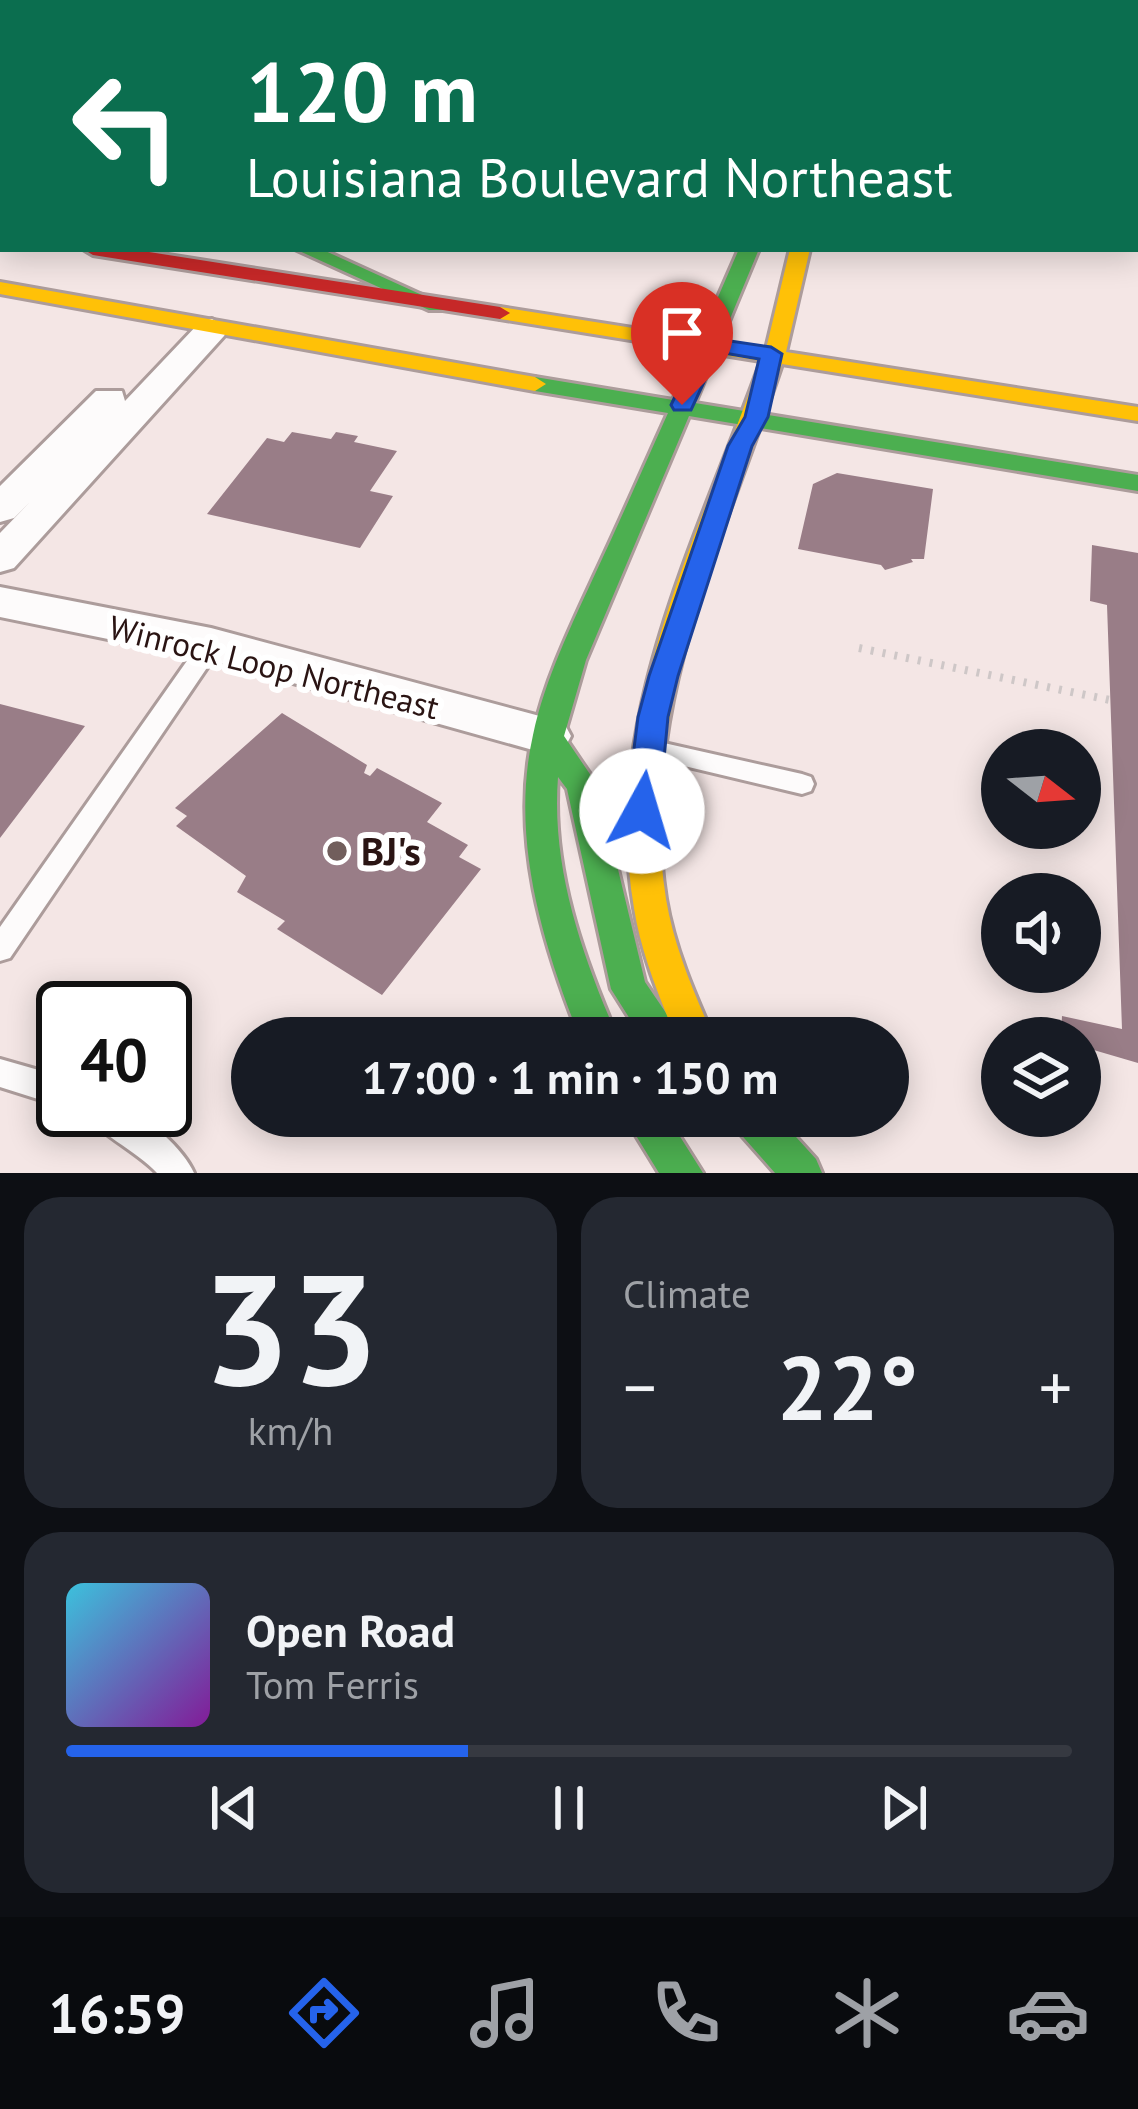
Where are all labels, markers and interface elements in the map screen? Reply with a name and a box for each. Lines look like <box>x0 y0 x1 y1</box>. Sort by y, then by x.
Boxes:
text: 120 m <box>246 36 478 145</box>
icon: left <box>48 48 204 204</box>
text: Louisiana Boulevard Northeast <box>246 142 953 212</box>
pin <box>631 282 733 405</box>
icon: arrive <box>649 300 715 366</box>
street label: Winrock Loop Northeast <box>105 605 443 728</box>
north arrow <box>981 729 1101 849</box>
map controls <box>981 729 1101 1137</box>
position arrow <box>579 748 705 874</box>
place label: BJ's <box>361 825 421 876</box>
marker: BJ's <box>324 838 350 864</box>
button: sound <box>981 873 1101 993</box>
speed limit sign: 40 <box>36 981 192 1137</box>
button: layers <box>981 1017 1101 1137</box>
text: 17:00 · 1 min · 150 m <box>362 1048 778 1106</box>
text: 33 <box>202 1226 379 1428</box>
text: Climate <box>623 1268 751 1319</box>
text: 22° <box>777 1328 918 1445</box>
text: − <box>623 1344 656 1429</box>
text: + <box>1039 1344 1072 1429</box>
text: km/h <box>248 1405 333 1456</box>
text: Open Road <box>246 1601 455 1659</box>
text: Tom Ferris <box>246 1659 419 1710</box>
icon: previous <box>201 1775 267 1841</box>
icon: pause <box>536 1775 602 1841</box>
icon: next <box>871 1775 937 1841</box>
icon: directions <box>282 1971 366 2055</box>
icon: music <box>463 1971 547 2055</box>
icon: phone <box>644 1971 728 2055</box>
icon: climate <box>825 1971 909 2055</box>
icon: car <box>1006 1971 1090 2055</box>
text: 16:59 <box>48 1978 185 2048</box>

